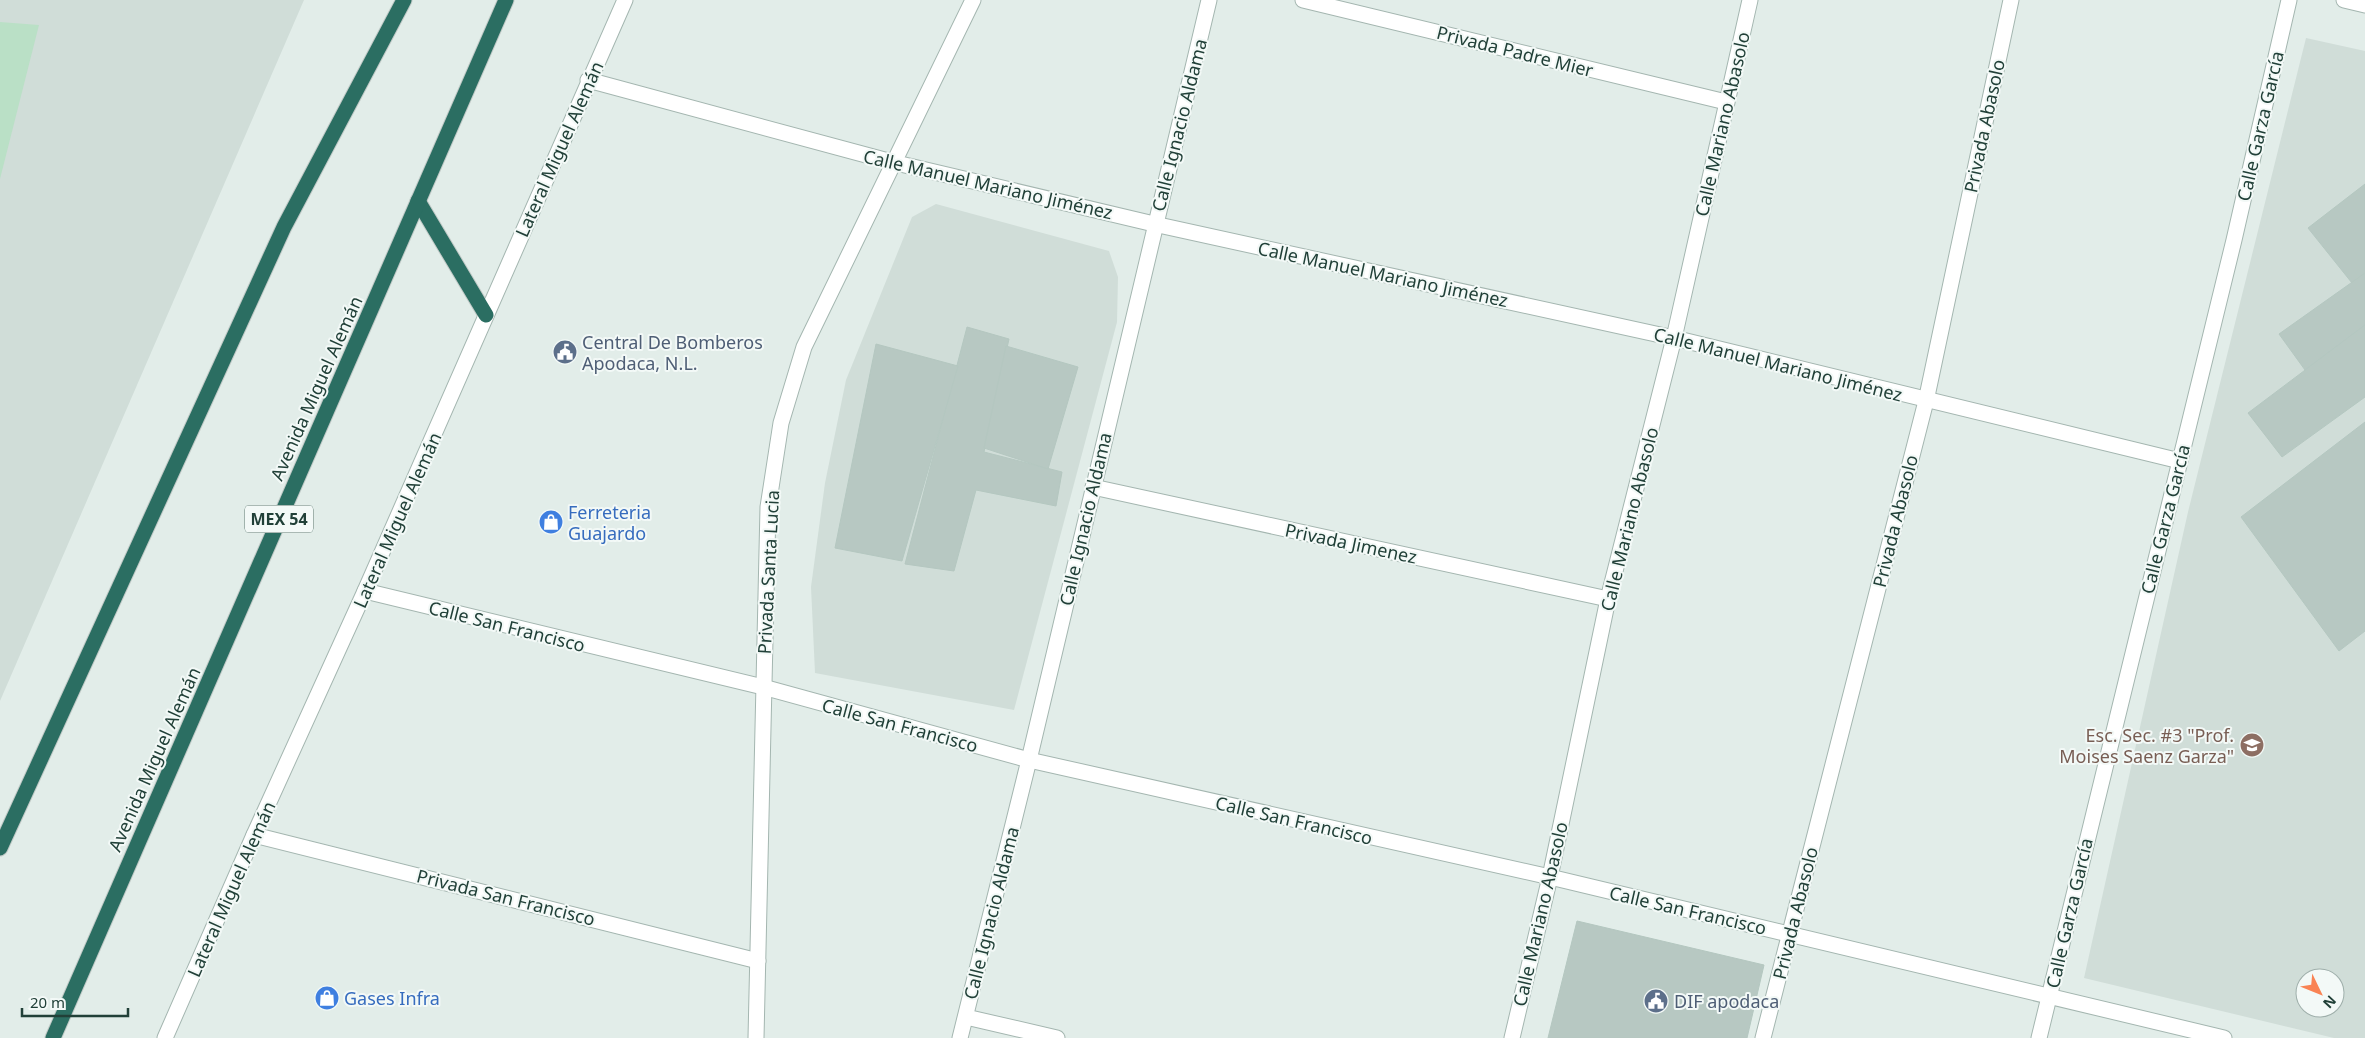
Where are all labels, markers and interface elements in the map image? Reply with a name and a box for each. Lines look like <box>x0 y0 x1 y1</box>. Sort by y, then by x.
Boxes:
street label: Privada Padre Mier <box>1434 20 1596 82</box>
street label: Calle Mariano Abasolo <box>1689 29 1755 219</box>
street label: Calle Ignacio Aldama <box>1146 36 1212 214</box>
street label: Calle Garza García <box>2231 49 2289 203</box>
street label: Lateral Miguel Alemán <box>509 57 609 241</box>
street label: Privada Abasolo <box>1958 57 2010 195</box>
street label: Calle Manuel Mariano Jiménez <box>861 144 1115 224</box>
street label: Calle Manuel Mariano Jiménez <box>1256 236 1510 312</box>
street label: Avenida Miguel Alemán <box>264 292 368 484</box>
street label: Calle Manuel Mariano Jiménez <box>1651 321 1905 407</box>
place label: Central De Bomberos Apodaca, N.L. <box>582 330 763 375</box>
public building icon: Central De Bomberos Apodaca, N.L. <box>552 339 578 365</box>
street label: Calle Mariano Abasolo <box>1595 425 1663 613</box>
street label: Lateral Miguel Alemán <box>347 428 447 612</box>
street label: Calle Ignacio Aldama <box>1053 430 1117 608</box>
street label: Calle Garza García <box>2135 442 2195 596</box>
street label: Privada Abasolo <box>1867 452 1923 590</box>
street label: Privada Santa Lucia <box>752 489 784 655</box>
place label: Ferreteria Guajardo <box>568 500 651 545</box>
road number: MEX 54 <box>245 506 313 532</box>
shop icon: Ferreteria Guajardo <box>538 509 564 535</box>
street label: Privada Jimenez <box>1283 517 1419 569</box>
street label: Calle San Francisco <box>426 595 588 657</box>
street label: Avenida Miguel Alemán <box>102 663 206 855</box>
street label: Calle San Francisco <box>819 693 981 757</box>
place label: Esc. Sec. #3 "Prof. Moises Saenz Garza" <box>2059 723 2234 768</box>
school or university icon: Esc. Sec. #3 "Prof. Moises Saenz Garza" <box>2239 732 2265 758</box>
street label: Calle San Francisco <box>1213 790 1375 850</box>
street label: Lateral Miguel Alemán <box>181 797 281 981</box>
street label: Calle Mariano Abasolo <box>1507 819 1573 1009</box>
street label: Calle Ignacio Aldama <box>958 824 1024 1002</box>
street label: Calle Garza García <box>2040 836 2098 990</box>
street label: Privada Abasolo <box>1767 844 1823 982</box>
street label: Privada San Francisco <box>414 863 598 931</box>
street label: Calle San Francisco <box>1607 880 1769 940</box>
north arrow <box>2295 968 2345 1018</box>
shop icon: Gases Infra <box>314 985 340 1011</box>
scale bar <box>22 986 129 1018</box>
place label: Gases Infra <box>344 986 440 1010</box>
public building icon: DIF apodaca <box>1643 988 1669 1014</box>
place label: DIF apodaca <box>1674 989 1779 1013</box>
text: 20 m <box>30 992 65 1012</box>
text: N <box>2319 992 2341 1013</box>

